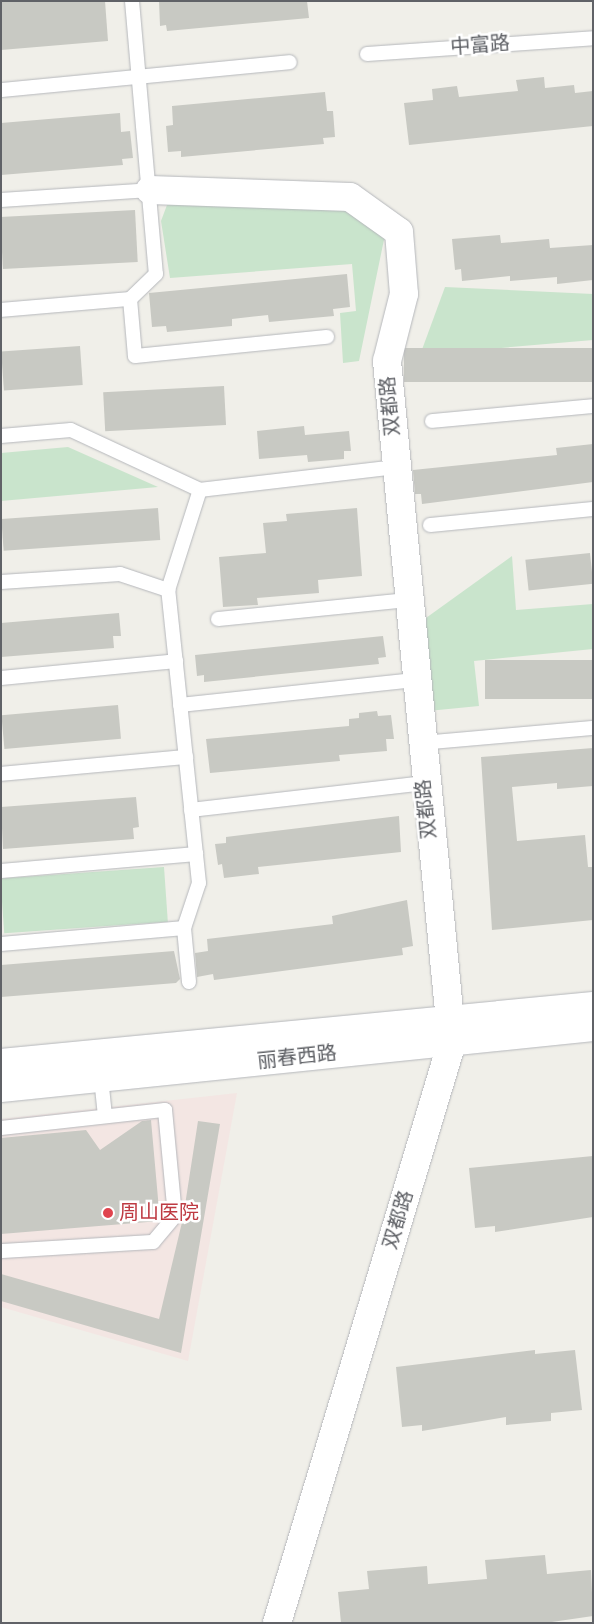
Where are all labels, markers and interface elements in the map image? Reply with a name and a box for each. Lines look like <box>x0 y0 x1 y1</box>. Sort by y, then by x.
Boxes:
street label: 中富路 <box>449 32 511 60</box>
street label: 双都路 <box>376 375 406 437</box>
street label: 双都路 <box>412 778 442 840</box>
street label: 丽春西路 <box>256 1042 338 1074</box>
street label: 双都路 <box>379 1188 419 1252</box>
place label: 周山医院 <box>119 1201 199 1225</box>
marker: 周山医院 <box>101 1206 115 1220</box>

